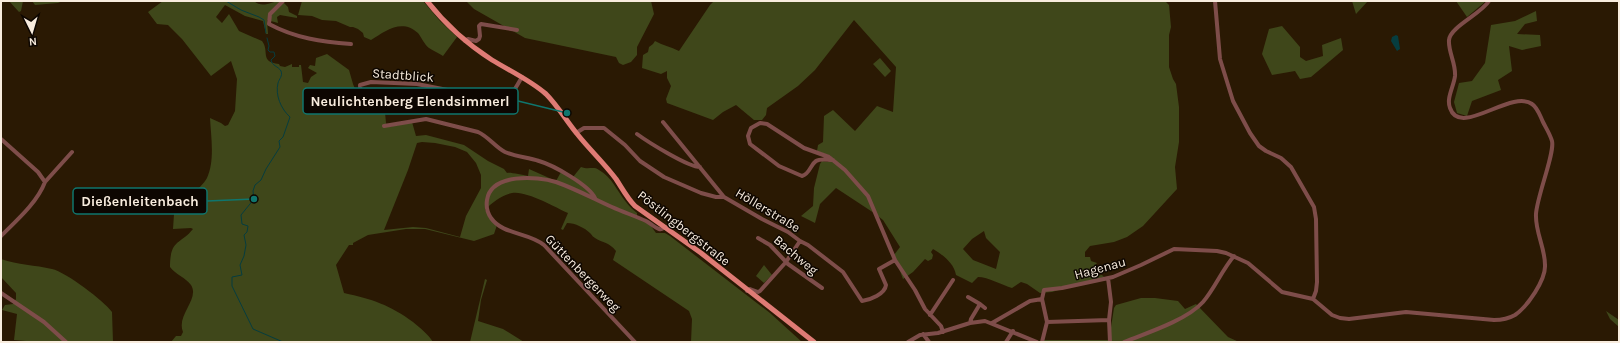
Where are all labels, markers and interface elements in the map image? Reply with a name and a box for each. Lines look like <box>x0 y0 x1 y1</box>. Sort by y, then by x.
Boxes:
north arrow <box>12 12 52 52</box>
text: N <box>28 35 37 48</box>
street label: Stadtblick <box>372 65 434 85</box>
callout: Neulichtenberg Elendsimmerl <box>303 88 518 114</box>
text: Neulichtenberg Elendsimmerl <box>311 93 509 110</box>
street label: Höllerstraße <box>733 185 803 235</box>
street label: Pöstlingbergstraße <box>635 187 733 269</box>
callout: Dießenleitenbach <box>73 188 207 214</box>
text: Dießenleitenbach <box>81 193 199 210</box>
street label: Güttenbergerweg <box>542 231 624 315</box>
street label: Bachweg <box>771 232 822 278</box>
street label: Hagenau <box>1073 254 1127 282</box>

